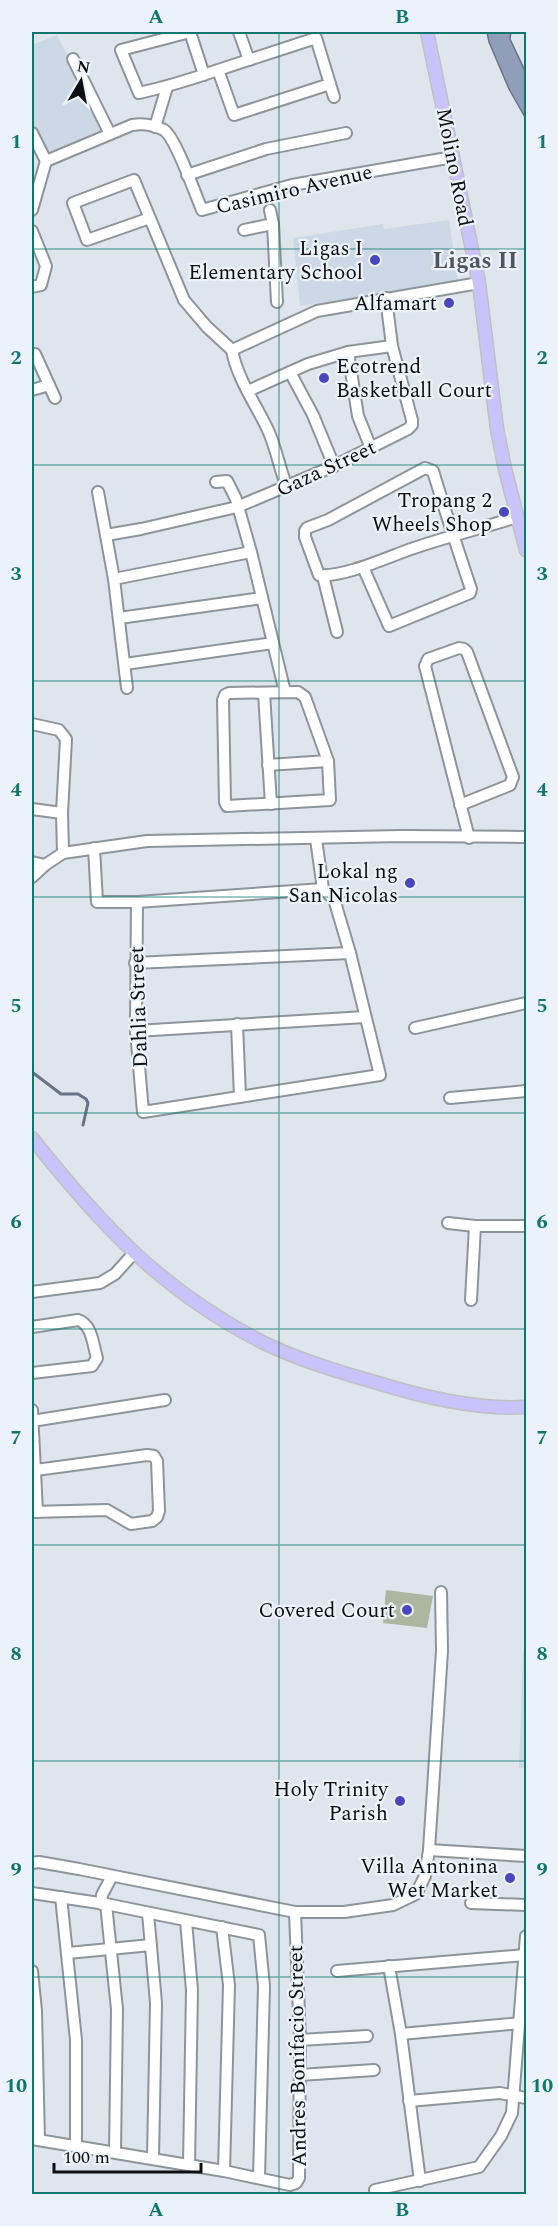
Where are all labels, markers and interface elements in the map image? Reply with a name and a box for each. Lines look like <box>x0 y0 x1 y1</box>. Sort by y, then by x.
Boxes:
text: A <box>148 2 164 32</box>
text: B <box>395 2 409 32</box>
north arrow <box>51 51 111 111</box>
text: N <box>75 54 92 80</box>
street label: Molino Road <box>427 105 481 229</box>
text: 1 <box>10 127 22 157</box>
text: 1 <box>536 127 548 157</box>
street label: Casimiro Avenue <box>213 156 376 224</box>
place label: Ligas I Elementary School <box>188 233 363 289</box>
district label: Ligas II <box>432 243 518 279</box>
marker: Ligas I Elementary School <box>368 253 382 267</box>
place label: Alfamart <box>354 288 437 320</box>
marker: Alfamart <box>442 296 456 310</box>
text: 2 <box>10 343 22 373</box>
text: 2 <box>536 343 548 373</box>
place label: Ecotrend Basketball Court <box>336 351 492 407</box>
marker: Ecotrend Basketball Court <box>317 371 331 385</box>
street label: Gaza Street <box>271 432 382 506</box>
place label: Tropang 2 Wheels Shop <box>372 485 492 541</box>
marker: Tropang 2 Wheels Shop <box>497 505 511 519</box>
text: 3 <box>10 559 22 589</box>
text: 3 <box>536 559 548 589</box>
text: 4 <box>10 775 22 805</box>
text: 4 <box>536 775 548 805</box>
place label: Lokal ng San Nicolas <box>288 856 398 912</box>
marker: Lokal ng San Nicolas <box>403 876 417 890</box>
street label: Dahlia Street <box>121 945 157 1069</box>
text: 5 <box>10 991 22 1021</box>
text: 5 <box>536 991 548 1021</box>
text: 6 <box>10 1207 22 1237</box>
text: 6 <box>536 1207 548 1237</box>
text: 7 <box>10 1423 22 1453</box>
text: 7 <box>536 1423 548 1453</box>
place label: Covered Court <box>259 1595 395 1627</box>
marker: Covered Court <box>400 1603 414 1617</box>
text: 8 <box>10 1639 22 1669</box>
text: 8 <box>536 1639 548 1669</box>
place label: Holy Trinity Parish <box>274 1774 389 1830</box>
marker: Holy Trinity Parish <box>393 1794 407 1808</box>
place label: Villa Antonina Wet Market <box>360 1851 499 1907</box>
text: 9 <box>10 1855 22 1885</box>
text: 9 <box>536 1855 548 1885</box>
marker: Villa Antonina Wet Market <box>503 1871 517 1885</box>
street label: Andres Bonifacio Street <box>280 1945 316 2167</box>
text: 10 <box>5 2071 27 2101</box>
text: 10 <box>531 2071 553 2101</box>
scale bar <box>54 2136 201 2174</box>
text: 100 m <box>63 2144 110 2171</box>
text: A <box>148 2195 164 2225</box>
text: B <box>395 2195 409 2225</box>

